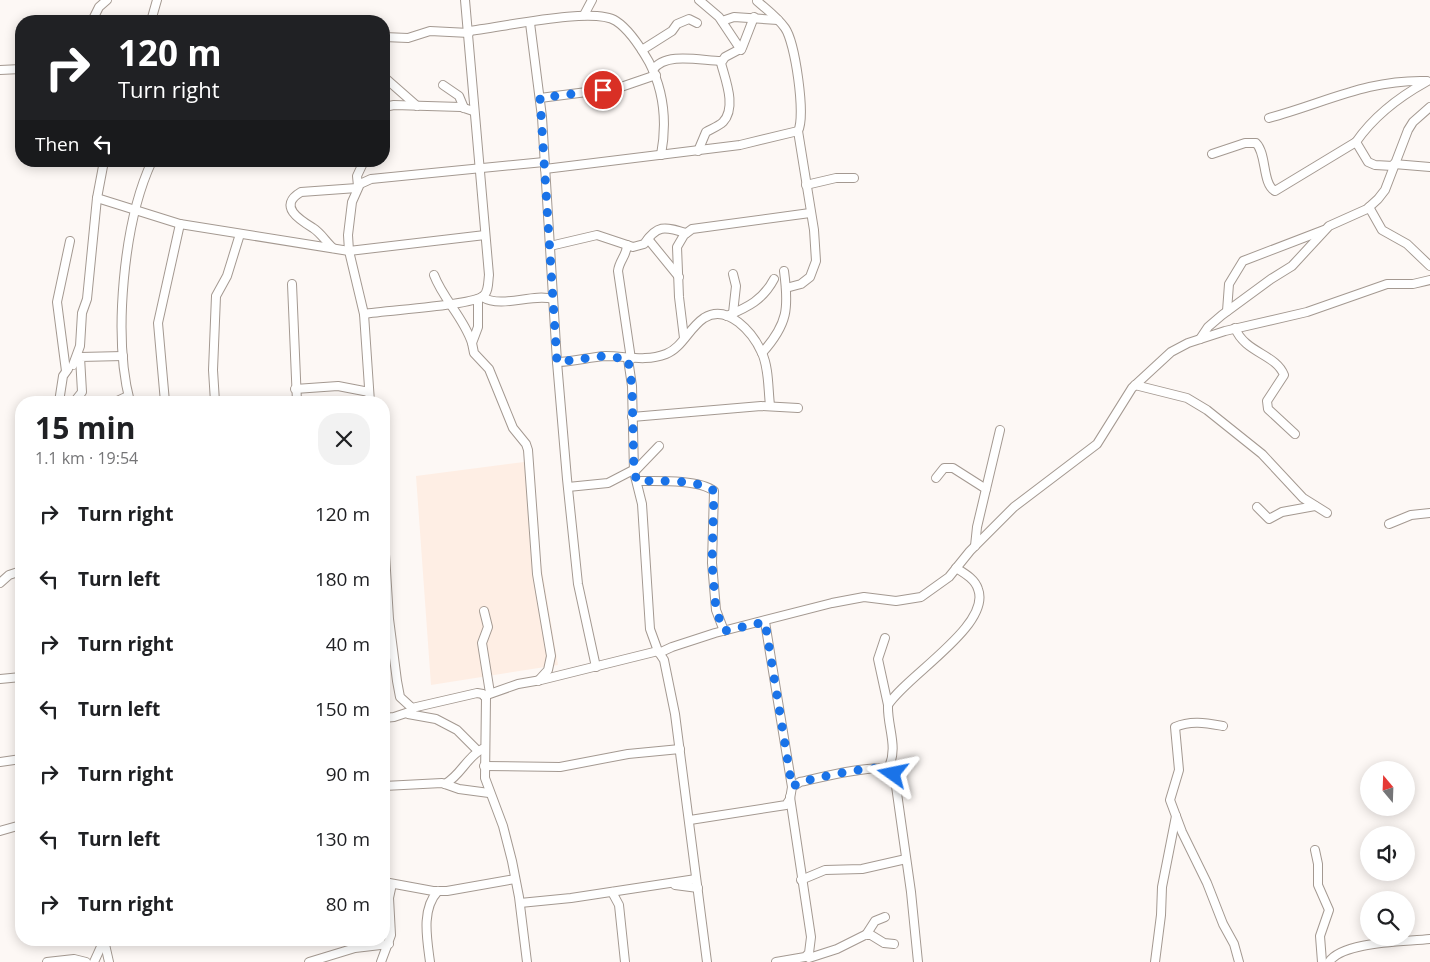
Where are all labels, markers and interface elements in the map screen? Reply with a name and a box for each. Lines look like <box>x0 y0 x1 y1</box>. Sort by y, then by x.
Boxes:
text: 120 m <box>118 29 222 76</box>
icon: right <box>35 35 100 100</box>
pin <box>582 69 624 111</box>
text: Turn right <box>118 74 220 104</box>
icon: arrive <box>589 76 617 104</box>
icon: left <box>89 130 117 158</box>
text: Then <box>35 131 79 157</box>
text: 15 min <box>35 407 135 448</box>
button: close <box>318 413 370 465</box>
text: 1.1 km · 19:54 <box>35 447 138 469</box>
icon: right <box>35 500 63 528</box>
text: Turn right <box>78 501 173 527</box>
text: 120 m <box>315 501 370 527</box>
icon: left <box>35 565 63 593</box>
text: Turn left <box>78 566 160 592</box>
text: 180 m <box>315 566 370 592</box>
icon: right <box>35 630 63 658</box>
text: Turn right <box>78 631 173 657</box>
text: 40 m <box>326 631 370 657</box>
icon: left <box>35 695 63 723</box>
text: Turn left <box>78 696 160 722</box>
text: 150 m <box>315 696 370 722</box>
position arrow <box>866 747 918 799</box>
icon: right <box>35 760 63 788</box>
text: Turn right <box>78 761 173 787</box>
text: 90 m <box>326 761 370 787</box>
north arrow <box>1360 761 1415 816</box>
map controls <box>1360 761 1415 946</box>
icon: left <box>35 825 63 853</box>
text: Turn left <box>78 826 160 852</box>
text: 130 m <box>315 826 370 852</box>
button: sound <box>1360 826 1415 881</box>
icon: right <box>35 890 63 918</box>
text: Turn right <box>78 891 173 917</box>
text: 80 m <box>326 891 370 917</box>
button: search <box>1360 891 1415 946</box>

